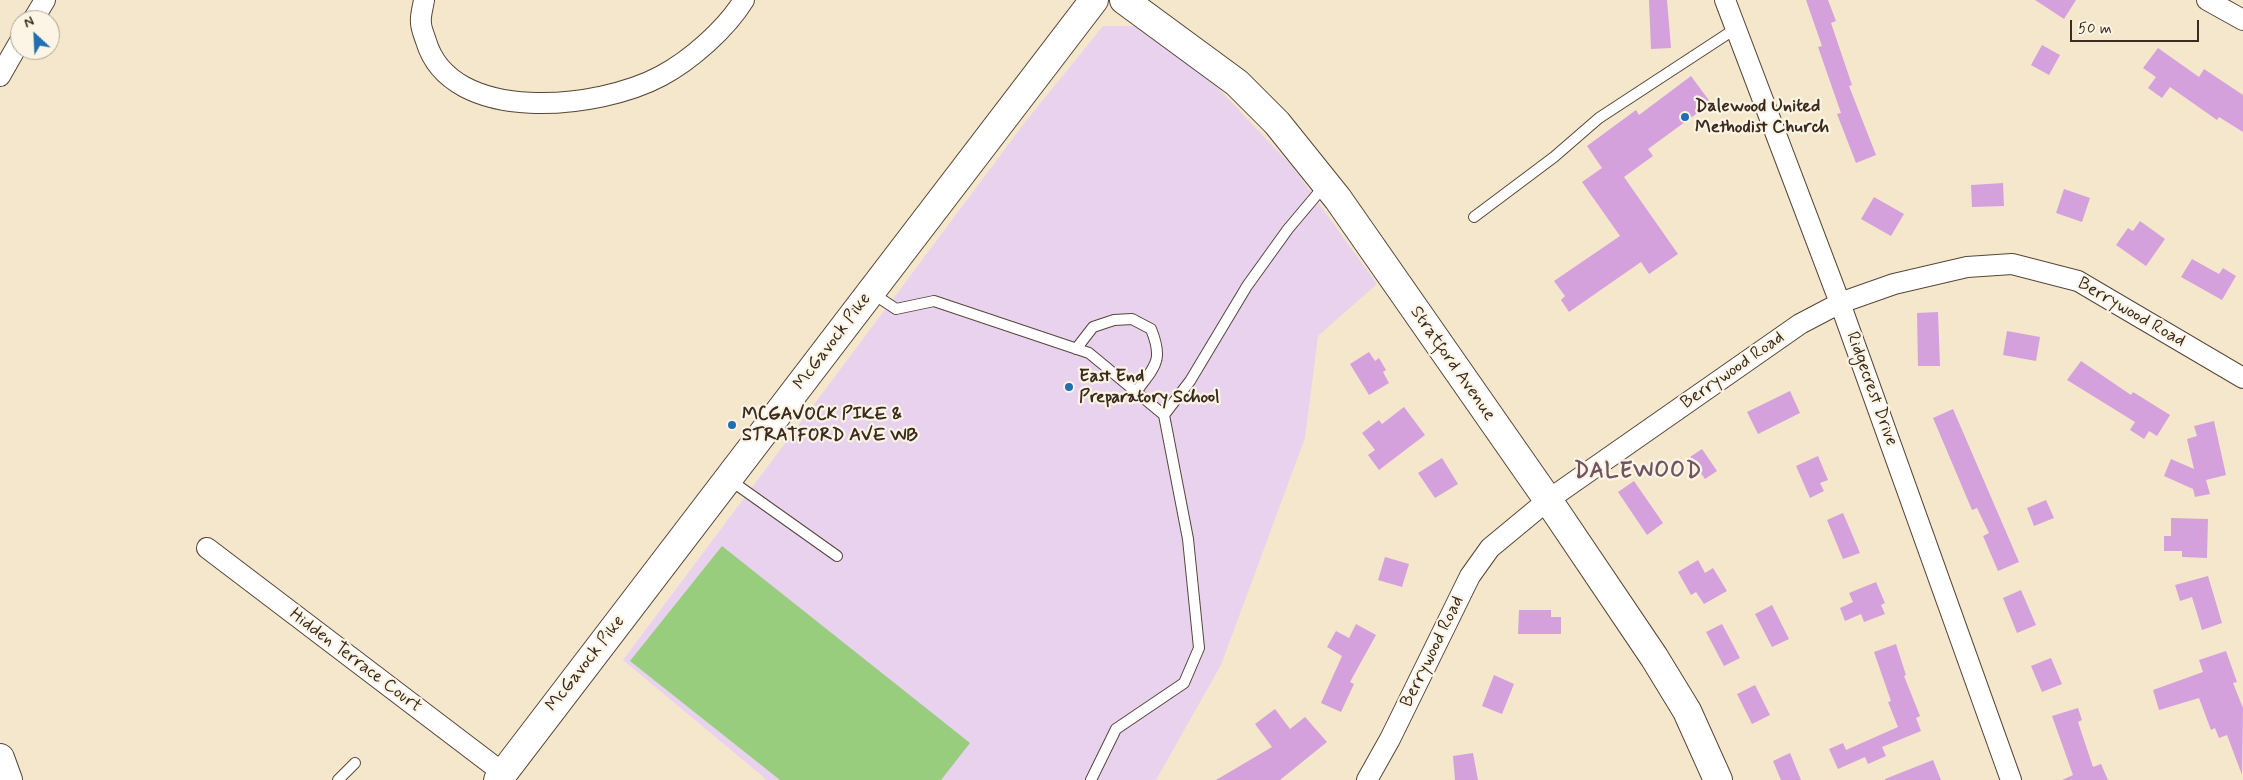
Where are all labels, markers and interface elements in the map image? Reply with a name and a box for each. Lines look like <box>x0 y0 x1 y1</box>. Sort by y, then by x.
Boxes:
north arrow <box>10 10 60 60</box>
scale bar <box>2073 10 2202 42</box>
text: N <box>21 12 37 32</box>
text: 50 m <box>2078 19 2112 39</box>
place label: Dalewood United Methodist Church <box>1695 96 1829 138</box>
marker: Dalewood United Methodist Church <box>1679 111 1691 123</box>
street label: Berrywood Road <box>2073 273 2189 353</box>
street label: McGavock Pike <box>789 289 877 395</box>
street label: Stratford Avenue <box>1404 302 1500 426</box>
street label: Berrywood Road <box>1677 327 1789 415</box>
street label: Ridgecrest Drive <box>1840 329 1902 449</box>
place label: East End Preparatory School <box>1079 366 1220 408</box>
marker: East End Preparatory School <box>1063 381 1075 393</box>
place label: MCGAVOCK PIKE & STRATFORD AVE WB <box>742 404 918 446</box>
marker: MCGAVOCK PIKE & STRATFORD AVE WB <box>726 419 738 431</box>
district label: DALEWOOD <box>1574 459 1702 485</box>
street label: Berrywood Road <box>1397 593 1469 711</box>
street label: Hidden Terrace Court <box>284 604 426 718</box>
street label: McGavock Pike <box>542 612 630 716</box>

